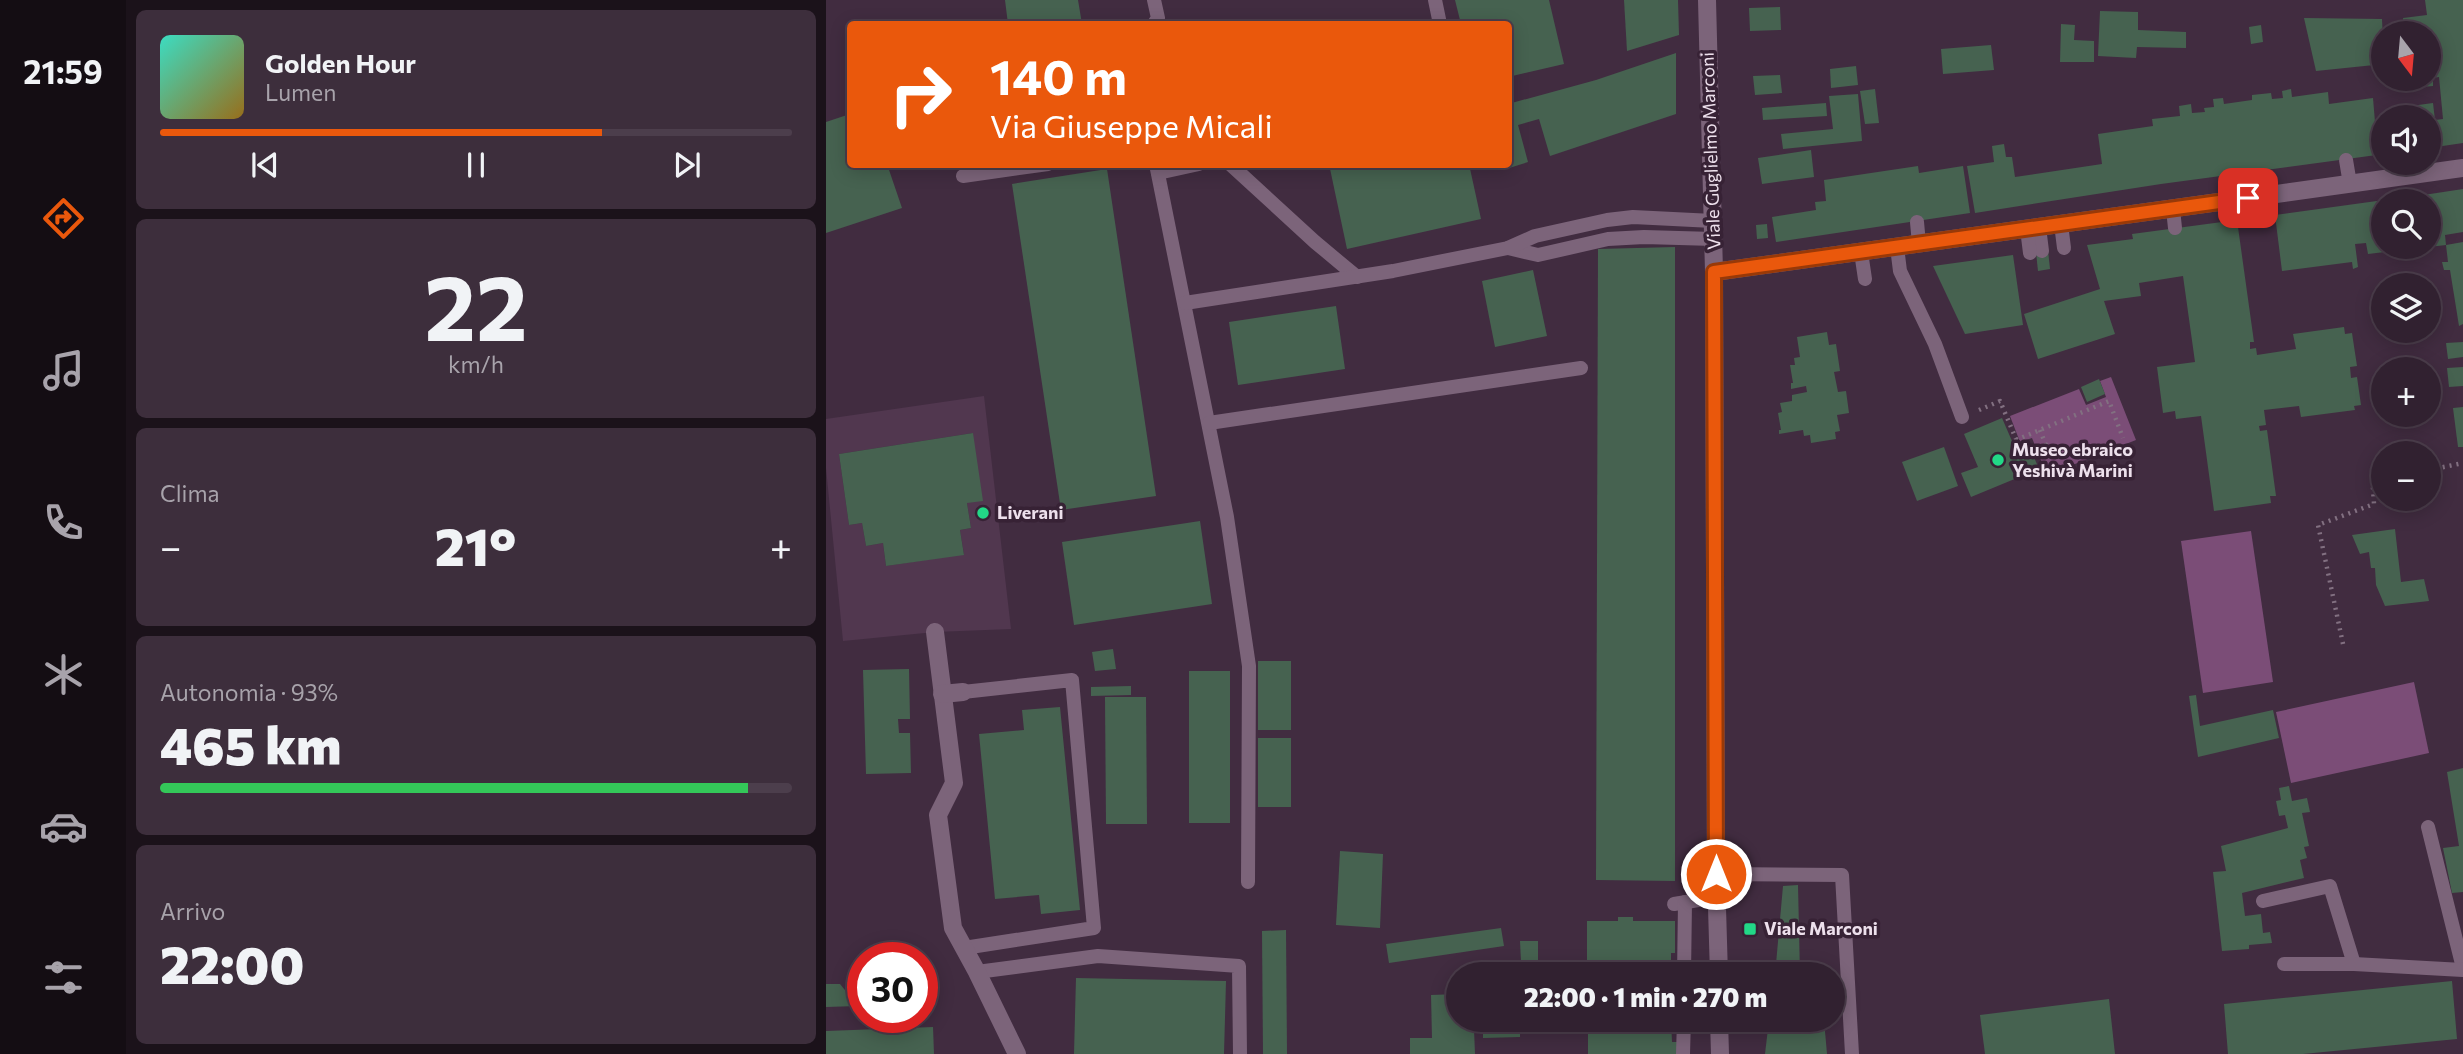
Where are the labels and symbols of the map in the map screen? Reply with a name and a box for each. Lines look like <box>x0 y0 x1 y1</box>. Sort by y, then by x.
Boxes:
north arrow <box>2371 21 2441 91</box>
street label: Viale Guglielmo Marconi <box>1696 52 1724 250</box>
pin <box>2218 168 2278 228</box>
place label: Museo ebraico Yeshivà Marini <box>2012 438 2133 481</box>
marker: Museo ebraico Yeshivà Marini <box>1990 452 2006 468</box>
place label: Liverani <box>997 501 1064 523</box>
marker: Liverani <box>975 505 991 521</box>
position arrow <box>1679 837 1753 911</box>
place label: Viale Marconi <box>1764 917 1878 939</box>
marker: Viale Marconi <box>1742 921 1758 937</box>
speed limit sign: 30 <box>847 942 938 1033</box>

